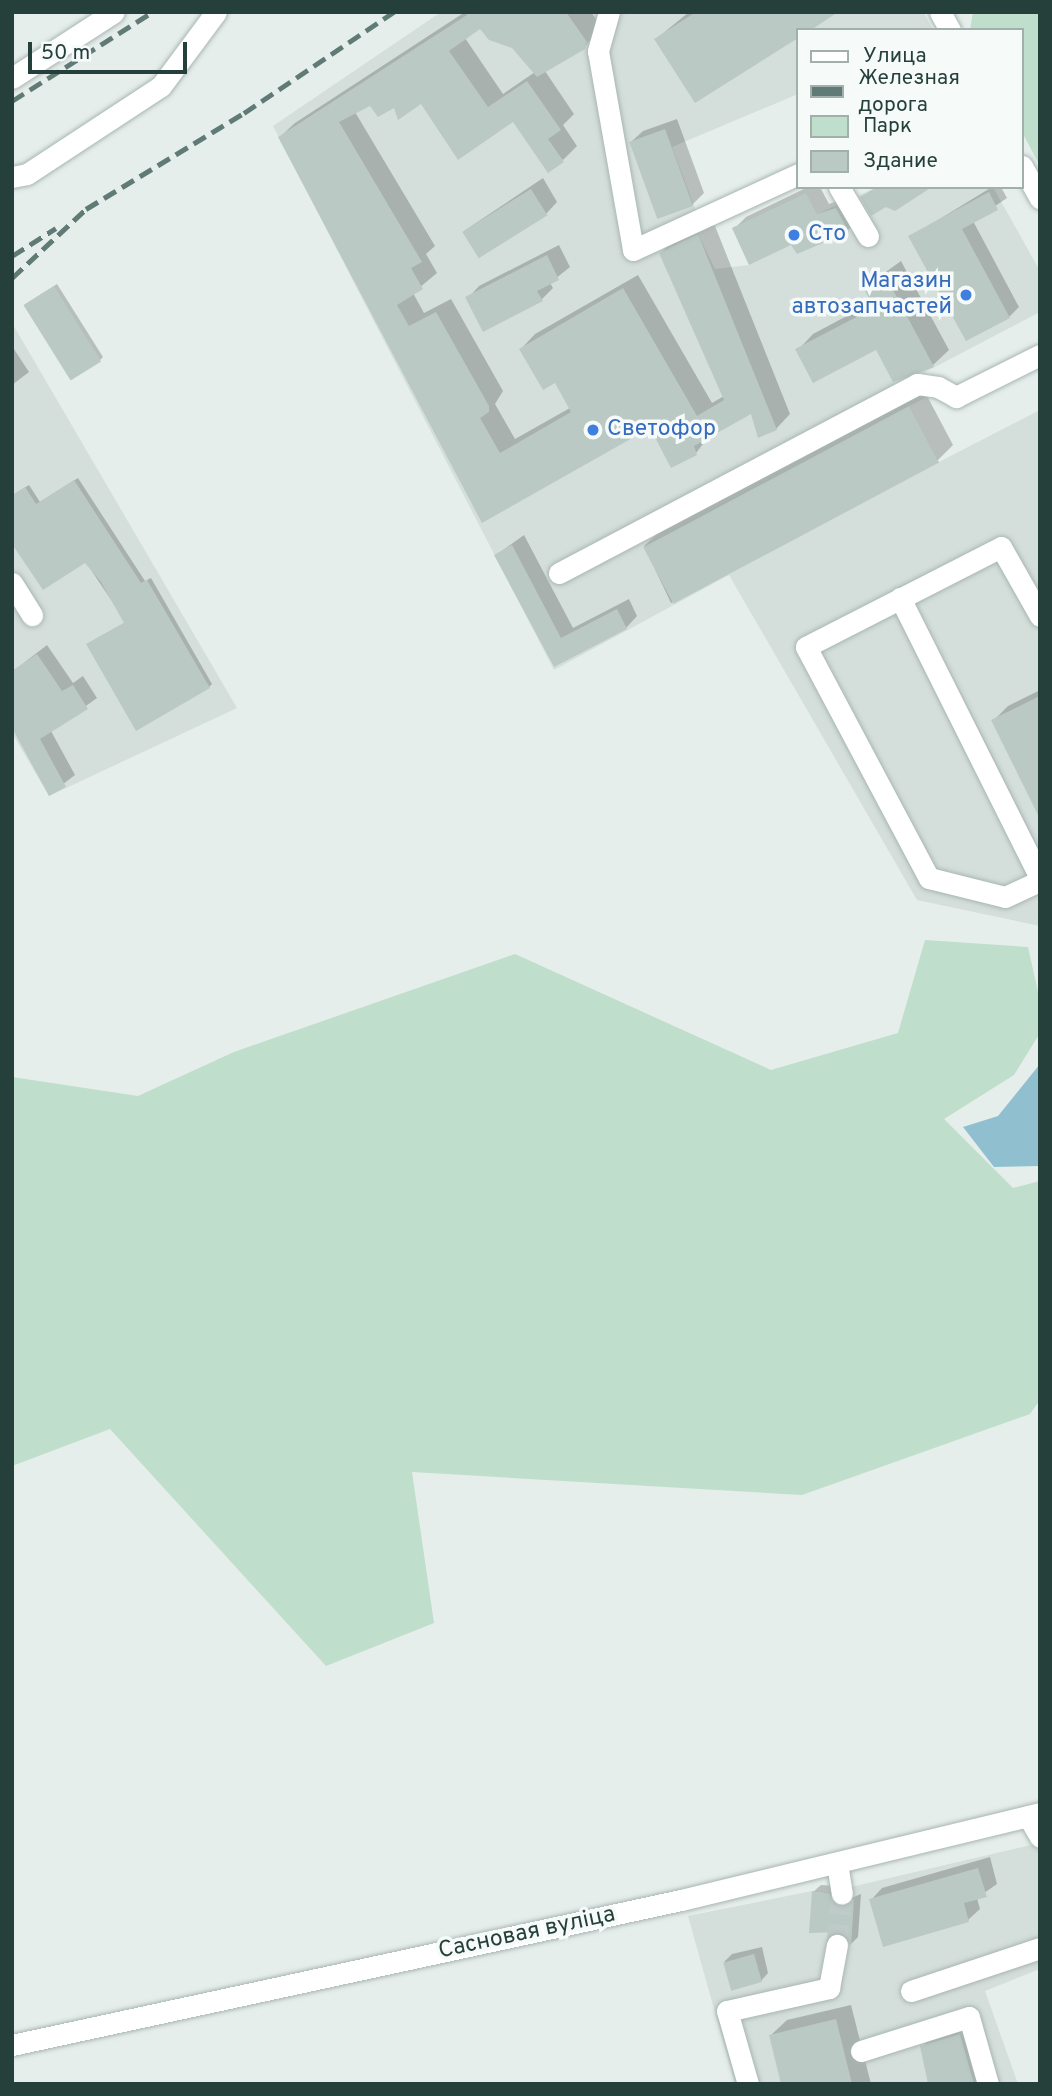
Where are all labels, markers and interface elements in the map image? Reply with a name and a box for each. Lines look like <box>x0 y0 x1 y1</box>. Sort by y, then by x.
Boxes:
scale bar <box>32 28 191 72</box>
legend <box>796 28 1024 189</box>
text: 50 m <box>41 40 90 67</box>
text: Улица <box>863 43 927 70</box>
text: Железная дорога <box>858 65 960 119</box>
text: Парк <box>863 113 912 140</box>
text: Здание <box>863 148 938 175</box>
place label: Сто <box>808 221 846 249</box>
marker: Сто <box>786 227 802 243</box>
place label: Магазин автозапчастей <box>791 268 952 322</box>
marker: Магазин автозапчастей <box>958 287 974 303</box>
place label: Светофор <box>607 416 716 444</box>
marker: Светофор <box>585 422 601 438</box>
street label: Сасновая вуліца <box>436 1902 618 1966</box>

